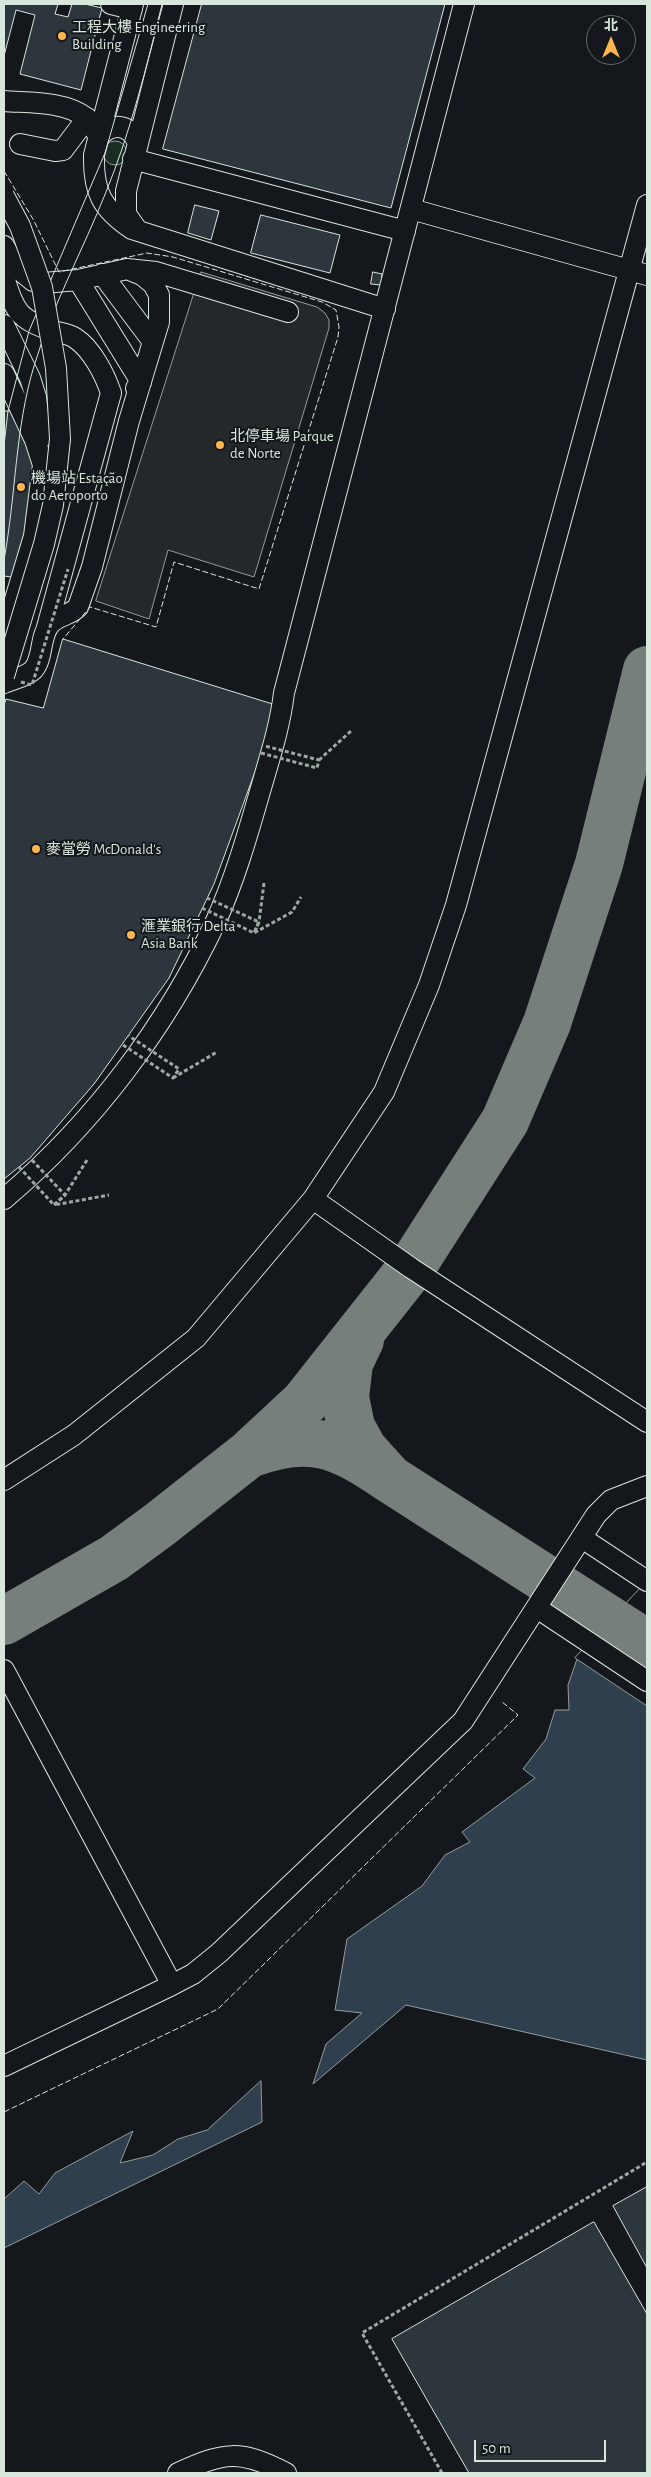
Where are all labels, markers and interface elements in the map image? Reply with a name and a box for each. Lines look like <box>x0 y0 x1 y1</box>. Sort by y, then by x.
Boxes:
north arrow <box>586 15 636 65</box>
place label: 工程大樓 Engineering Building <box>72 18 205 53</box>
text: 北 <box>604 19 618 33</box>
marker: 工程大樓 Engineering Building <box>56 30 68 42</box>
place label: 北停車場 Parque de Norte <box>230 427 334 462</box>
marker: 北停車場 Parque de Norte <box>214 439 226 451</box>
place label: 機場站 Estação do Aeroporto <box>31 469 123 504</box>
marker: 機場站 Estação do Aeroporto <box>15 481 27 493</box>
place label: 麥當勞 McDonald's <box>46 840 161 858</box>
marker: 麥當勞 McDonald's <box>30 843 42 855</box>
place label: 滙業銀行 Delta Asia Bank <box>141 917 235 952</box>
marker: 滙業銀行 Delta Asia Bank <box>125 929 137 941</box>
scale bar <box>476 2430 608 2462</box>
text: 50 m <box>482 2441 511 2456</box>

